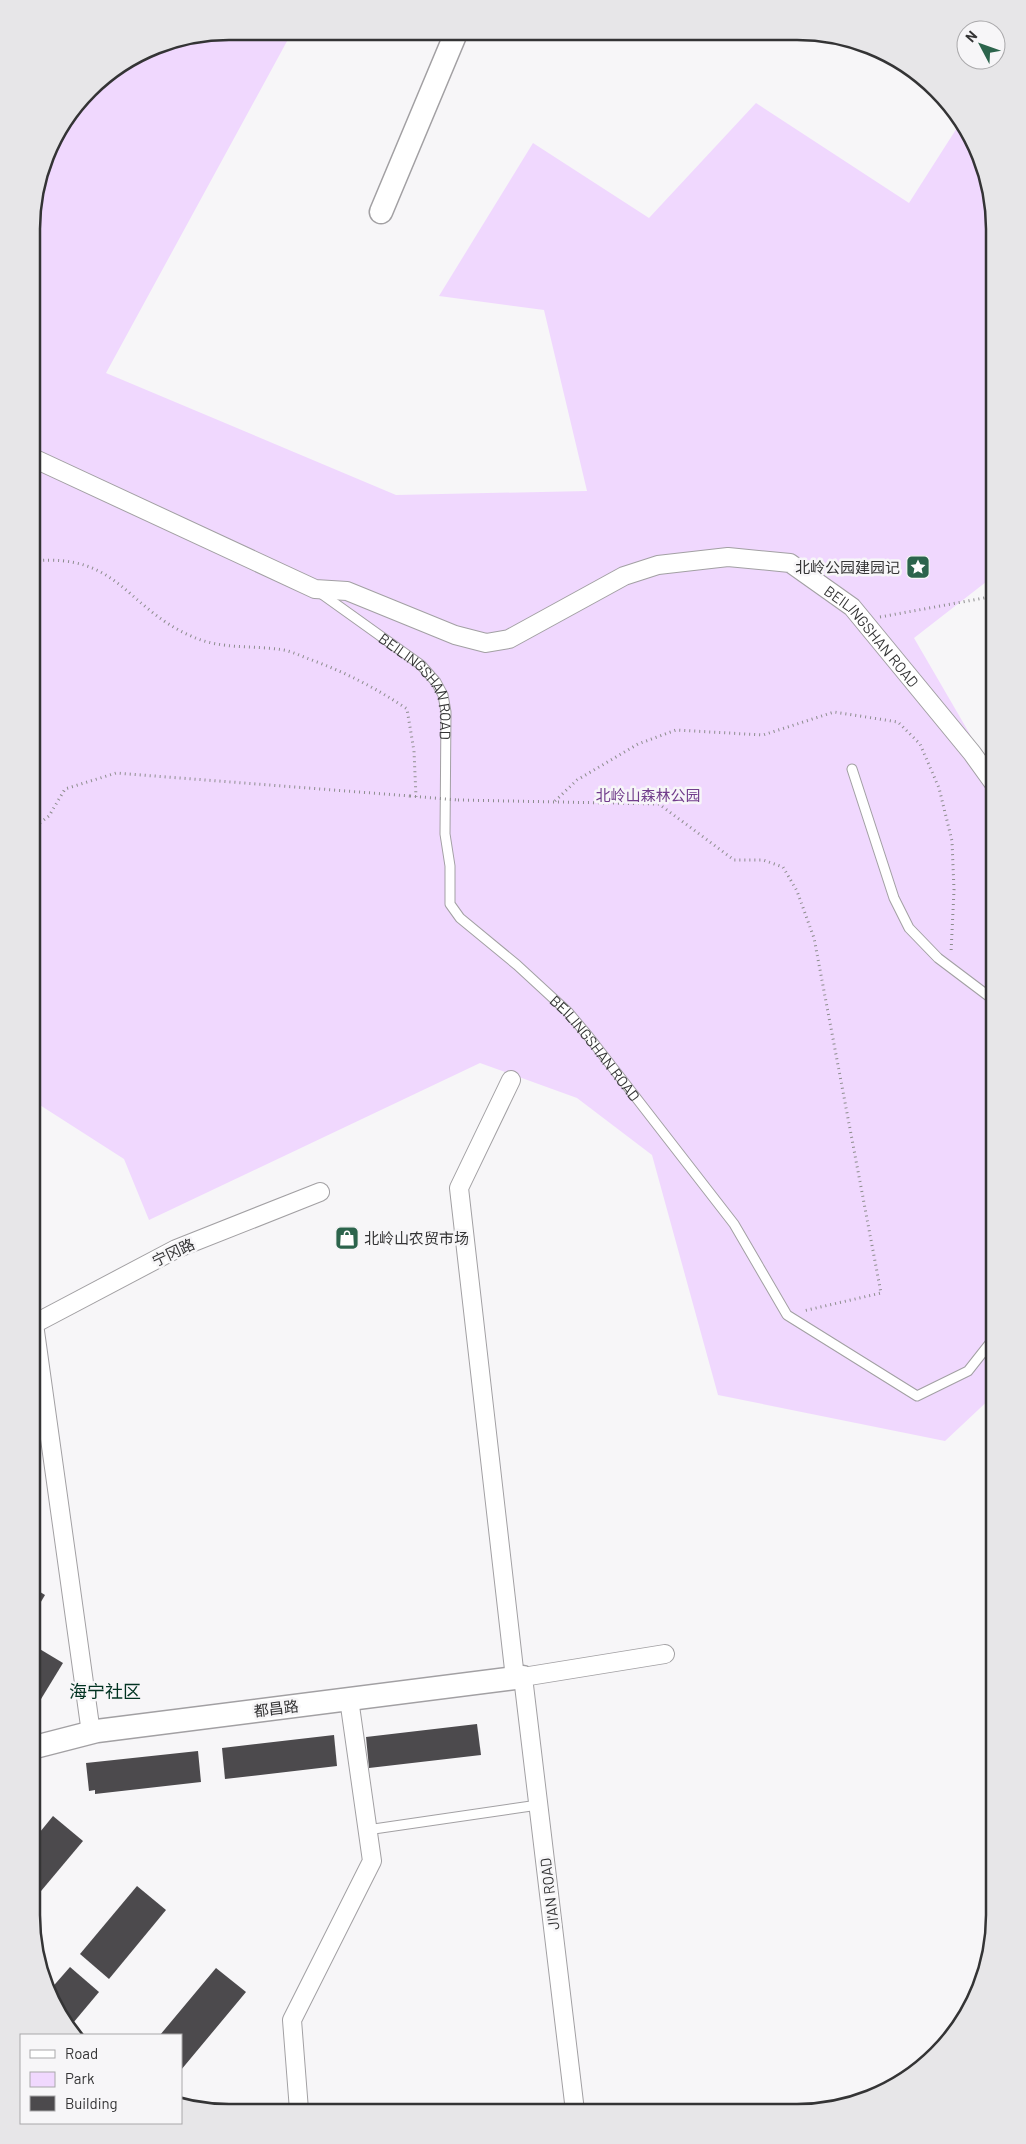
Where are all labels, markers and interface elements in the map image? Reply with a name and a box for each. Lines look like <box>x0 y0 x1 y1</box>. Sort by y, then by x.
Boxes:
north arrow <box>956 20 1006 70</box>
text: N <box>961 27 980 45</box>
place icon: 北岭公园建园记 <box>905 554 931 580</box>
place label: 北岭公园建园记 <box>795 558 900 576</box>
street label: BEILINGSHAN ROAD <box>821 581 923 690</box>
street label: BEILINGSHAN ROAD <box>376 629 455 740</box>
park label: 北岭山森林公园 <box>595 786 701 804</box>
street label: BEILINGSHAN ROAD <box>546 991 644 1104</box>
shop icon: 北岭山农贸市场 <box>334 1225 360 1251</box>
place label: 北岭山农贸市场 <box>364 1229 469 1247</box>
street label: 宁冈路 <box>149 1234 197 1270</box>
district label: 海宁社区 <box>69 1680 141 1702</box>
street label: 都昌路 <box>253 1696 299 1720</box>
street label: JI'AN ROAD <box>536 1857 562 1931</box>
legend <box>20 2034 182 2124</box>
text: Road <box>65 2044 98 2062</box>
text: Park <box>65 2069 95 2087</box>
text: Building <box>65 2094 118 2112</box>

